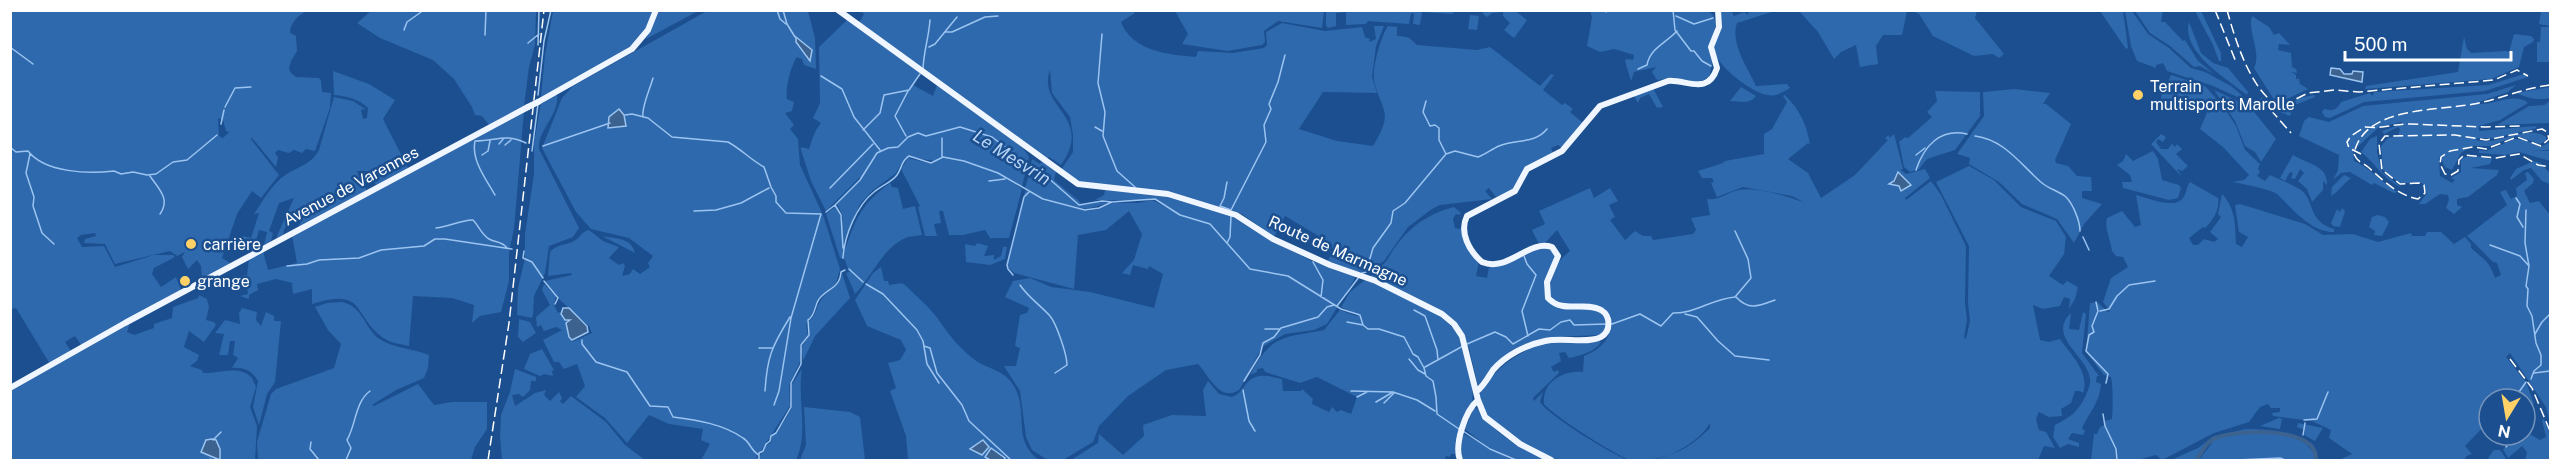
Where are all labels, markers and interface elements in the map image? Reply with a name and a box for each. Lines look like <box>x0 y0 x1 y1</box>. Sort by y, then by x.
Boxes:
scale bar <box>2345 24 2512 62</box>
text: 500 m <box>2354 34 2407 55</box>
place label: Terrain multisports Marolle <box>2150 77 2295 114</box>
marker: Terrain multisports Marolle <box>2131 88 2145 102</box>
water label: Le Mesvrin <box>969 125 1055 189</box>
street label: Avenue de Varennes <box>280 142 422 230</box>
street label: Route de Marmagne <box>1266 212 1410 290</box>
place label: carrière <box>203 235 261 254</box>
marker: carrière <box>184 237 198 251</box>
place label: grange <box>197 272 250 291</box>
marker: grange <box>178 274 192 288</box>
north arrow <box>2477 387 2537 447</box>
text: N <box>2496 421 2512 442</box>

